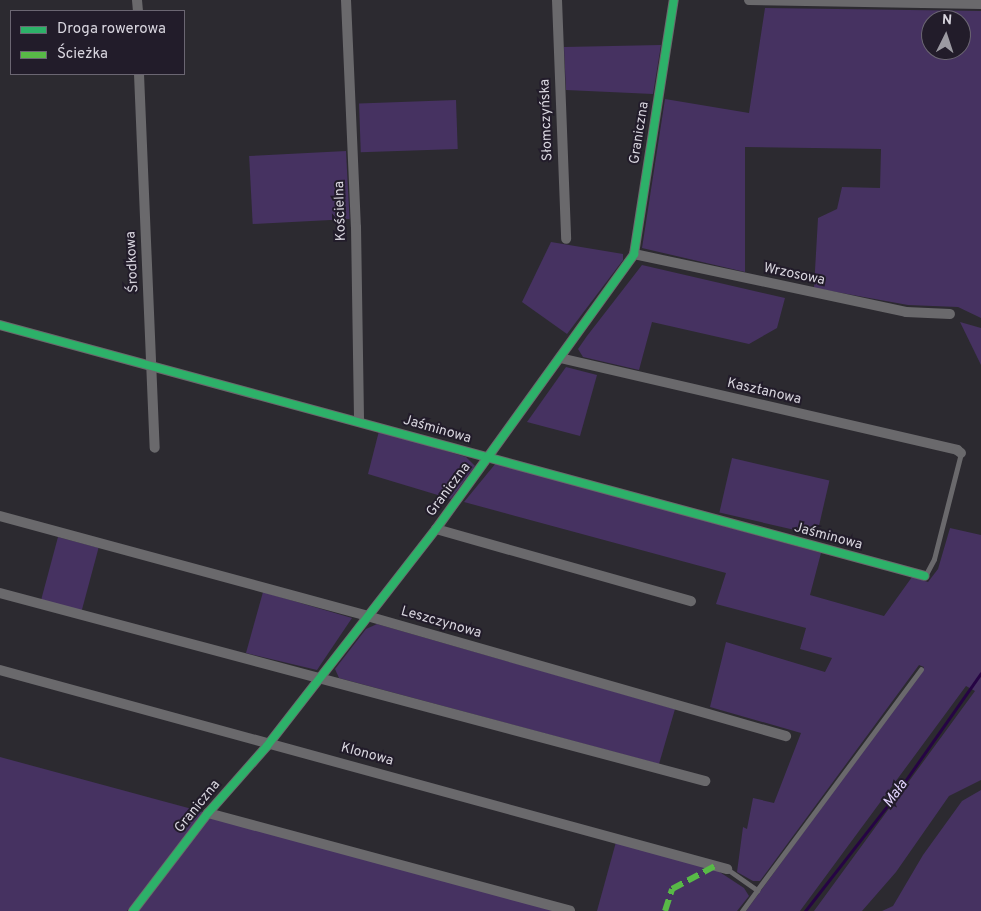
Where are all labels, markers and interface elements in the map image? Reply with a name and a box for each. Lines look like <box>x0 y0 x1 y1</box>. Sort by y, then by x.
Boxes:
legend <box>10 10 185 75</box>
north arrow <box>921 10 971 60</box>
text: N <box>941 12 953 29</box>
text: Droga rowerowa <box>57 20 166 39</box>
text: Ścieżka <box>57 45 108 64</box>
street label: Słomczyńska <box>537 79 557 161</box>
street label: Graniczna <box>627 101 653 165</box>
street label: Kościelna <box>332 181 350 241</box>
street label: Środkowa <box>123 231 143 293</box>
street label: Wrzosowa <box>762 260 826 290</box>
street label: Kasztanowa <box>725 375 803 409</box>
street label: Jaśminowa <box>401 412 473 448</box>
street label: Graniczna <box>423 460 475 520</box>
street label: Jaśminowa <box>792 520 864 554</box>
street label: Leszczynowa <box>399 603 483 643</box>
street label: Klonowa <box>339 740 395 770</box>
water label: Mała <box>880 776 912 812</box>
street label: Graniczna <box>172 777 224 837</box>

